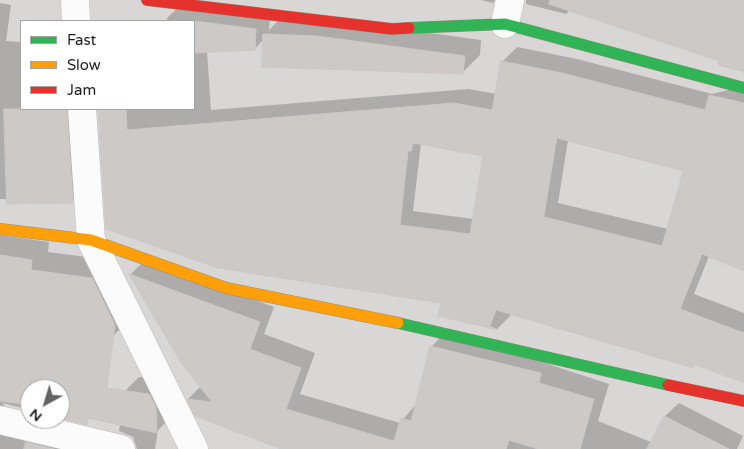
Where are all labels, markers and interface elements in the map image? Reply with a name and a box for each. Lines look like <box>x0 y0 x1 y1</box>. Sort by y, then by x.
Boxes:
legend <box>20 20 195 110</box>
text: Fast <box>67 31 96 49</box>
text: Slow <box>67 56 101 74</box>
text: Jam <box>67 81 96 99</box>
north arrow <box>20 379 70 429</box>
text: N <box>26 405 46 425</box>

